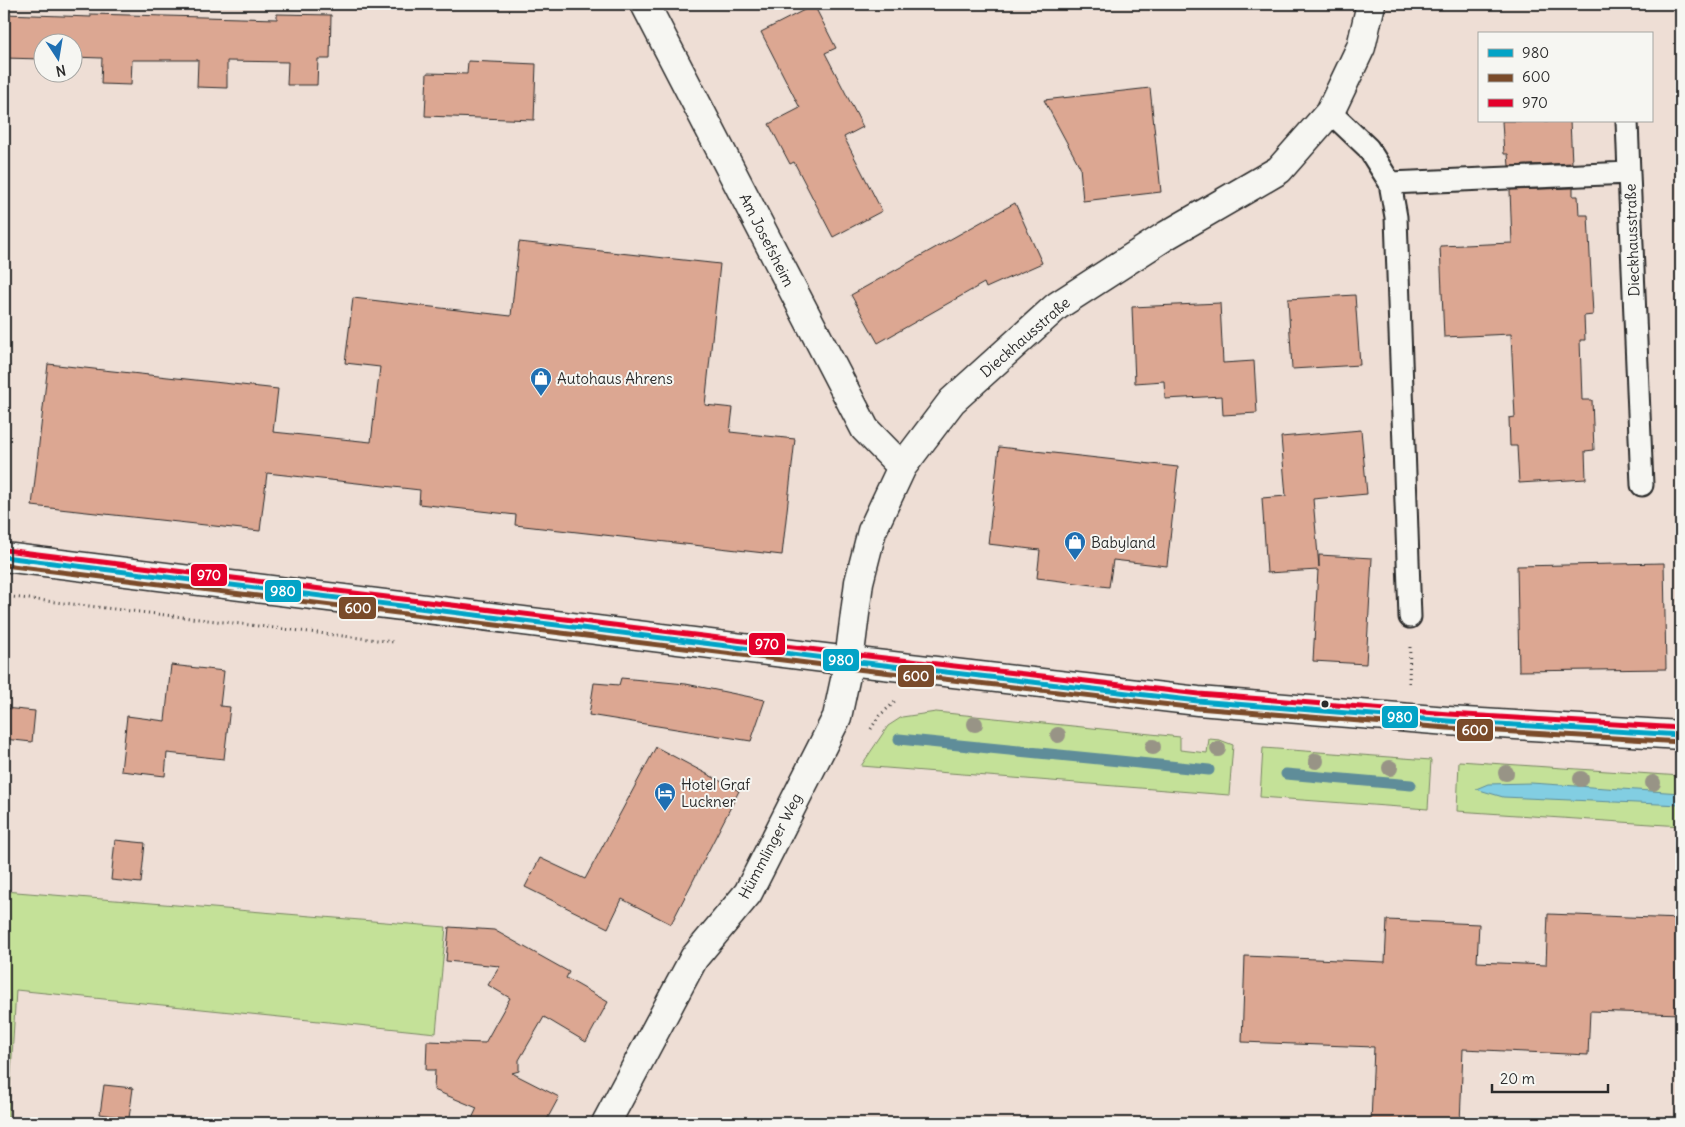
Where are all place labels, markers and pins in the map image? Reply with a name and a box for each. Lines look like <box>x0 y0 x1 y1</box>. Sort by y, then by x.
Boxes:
shop icon: Autohaus Ahrens <box>529 366 553 397</box>
place label: Autohaus Ahrens <box>557 369 673 388</box>
shop icon: Babyland <box>1063 530 1087 561</box>
place label: Babyland <box>1091 533 1156 552</box>
unlabelled marker <box>1320 699 1330 709</box>
place label: Hotel Graf Luckner <box>681 775 751 811</box>
hotel icon: Hotel Graf Luckner <box>653 781 677 812</box>

